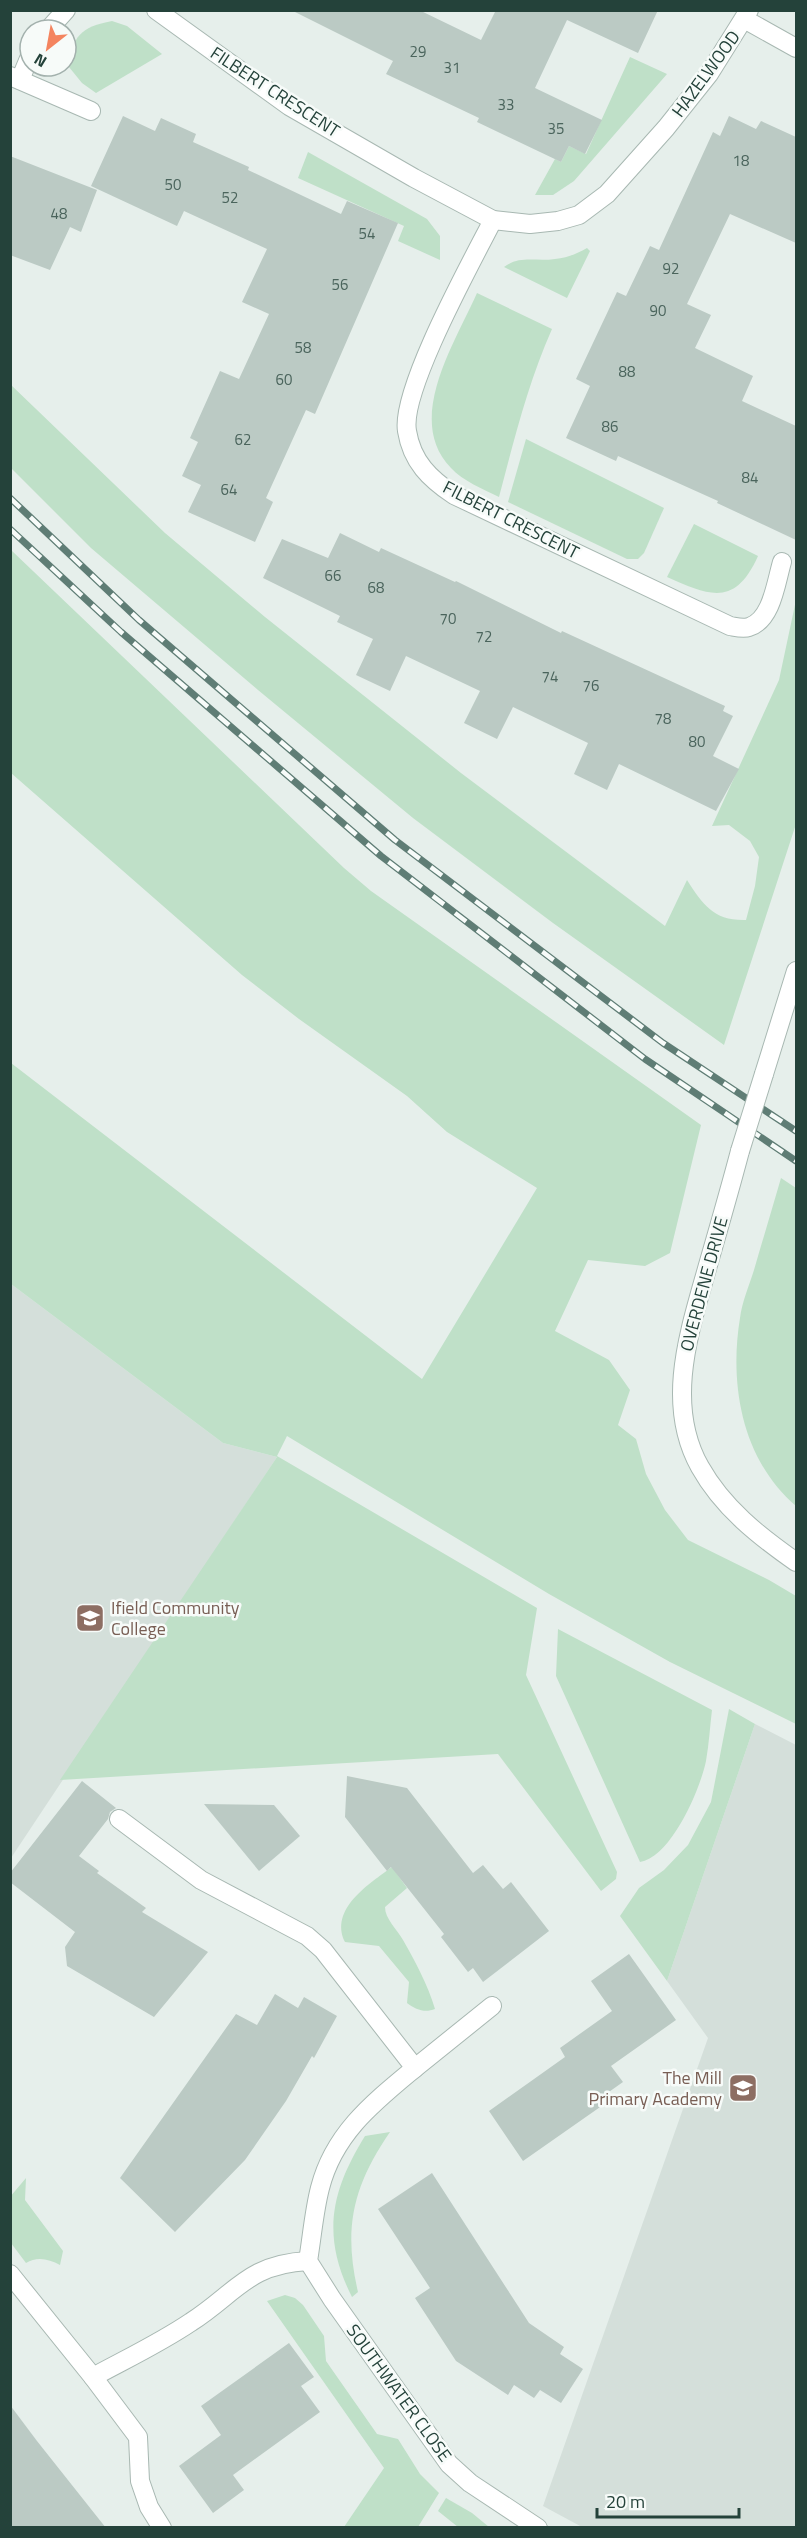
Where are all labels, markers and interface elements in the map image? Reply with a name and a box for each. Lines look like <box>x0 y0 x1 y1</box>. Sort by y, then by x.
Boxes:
north arrow <box>18 18 78 78</box>
street label: HAZELWOOD <box>665 25 746 123</box>
street label: FILBERT CRESCENT <box>205 39 346 144</box>
house number: 29 <box>410 40 426 63</box>
text: N <box>29 48 51 74</box>
house number: 31 <box>444 56 460 79</box>
house number: 33 <box>498 93 514 116</box>
house number: 35 <box>548 117 564 140</box>
house number: 18 <box>733 149 749 172</box>
house number: 50 <box>165 173 181 196</box>
house number: 52 <box>222 186 238 209</box>
house number: 48 <box>51 202 67 225</box>
house number: 54 <box>359 222 375 245</box>
house number: 92 <box>663 257 679 280</box>
house number: 56 <box>332 273 348 296</box>
house number: 90 <box>650 299 666 322</box>
house number: 58 <box>295 336 311 359</box>
house number: 88 <box>619 360 635 383</box>
house number: 60 <box>276 368 292 391</box>
house number: 86 <box>602 415 618 438</box>
house number: 62 <box>235 428 251 451</box>
house number: 84 <box>742 466 758 489</box>
street label: FILBERT CRESCENT <box>438 474 585 566</box>
house number: 64 <box>221 478 237 501</box>
house number: 66 <box>325 564 341 587</box>
house number: 68 <box>368 576 384 599</box>
house number: 70 <box>440 607 456 630</box>
house number: 72 <box>476 625 492 648</box>
house number: 74 <box>542 665 558 688</box>
house number: 76 <box>583 674 599 697</box>
house number: 78 <box>655 707 671 730</box>
house number: 80 <box>689 730 705 753</box>
street label: OVERDENE DRIVE <box>673 1214 734 1354</box>
place label: Ifield Community College <box>111 1594 240 1642</box>
school or university icon: Ifield Community College <box>74 1602 106 1634</box>
place label: The Mill Primary Academy <box>588 2064 722 2112</box>
school or university icon: The Mill Primary Academy <box>727 2072 759 2104</box>
street label: SOUTHWATER CLOSE <box>340 2318 459 2467</box>
scale bar <box>597 2481 740 2519</box>
text: 20 m <box>606 2488 645 2515</box>

